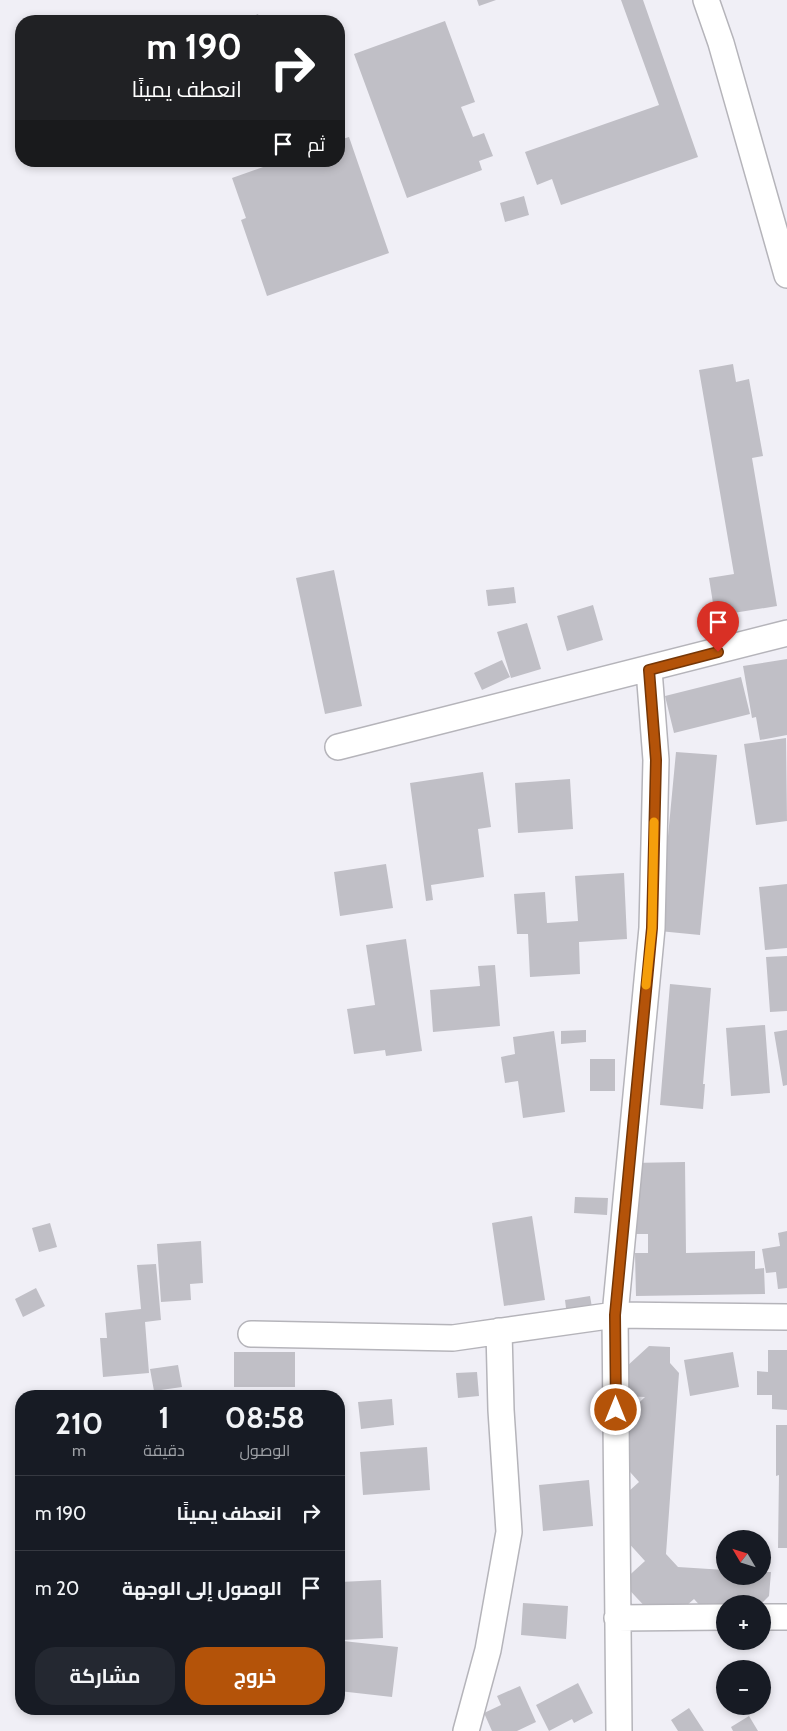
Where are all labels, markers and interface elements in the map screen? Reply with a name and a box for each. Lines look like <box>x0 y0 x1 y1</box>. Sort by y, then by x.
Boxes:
text: 190 m <box>146 25 242 68</box>
icon: right <box>260 35 325 100</box>
text: انعطف يمينًا <box>131 76 242 103</box>
icon: arrive <box>269 130 297 158</box>
text: ثم <box>307 133 325 156</box>
pin <box>697 601 739 652</box>
icon: arrive <box>704 608 732 636</box>
position arrow <box>589 1383 641 1435</box>
text: 1 <box>158 1399 170 1436</box>
text: 08:58 <box>225 1399 305 1436</box>
text: 210 <box>55 1405 103 1442</box>
text: m <box>72 1441 86 1460</box>
text: دقيقة <box>143 1441 185 1460</box>
text: الوصول <box>239 1441 290 1460</box>
icon: right <box>297 1499 325 1527</box>
text: 190 m <box>35 1502 86 1525</box>
text: انعطف يمينًا <box>176 1502 282 1525</box>
north arrow <box>716 1530 771 1585</box>
map controls <box>716 1530 771 1715</box>
icon: arrive <box>297 1574 325 1602</box>
text: 20 m <box>35 1577 79 1600</box>
text: الوصول إلى الوجهة <box>122 1577 282 1600</box>
button: + <box>716 1595 771 1650</box>
button: مشاركة <box>35 1647 175 1705</box>
button: خروج <box>185 1647 325 1705</box>
button: − <box>716 1660 771 1715</box>

